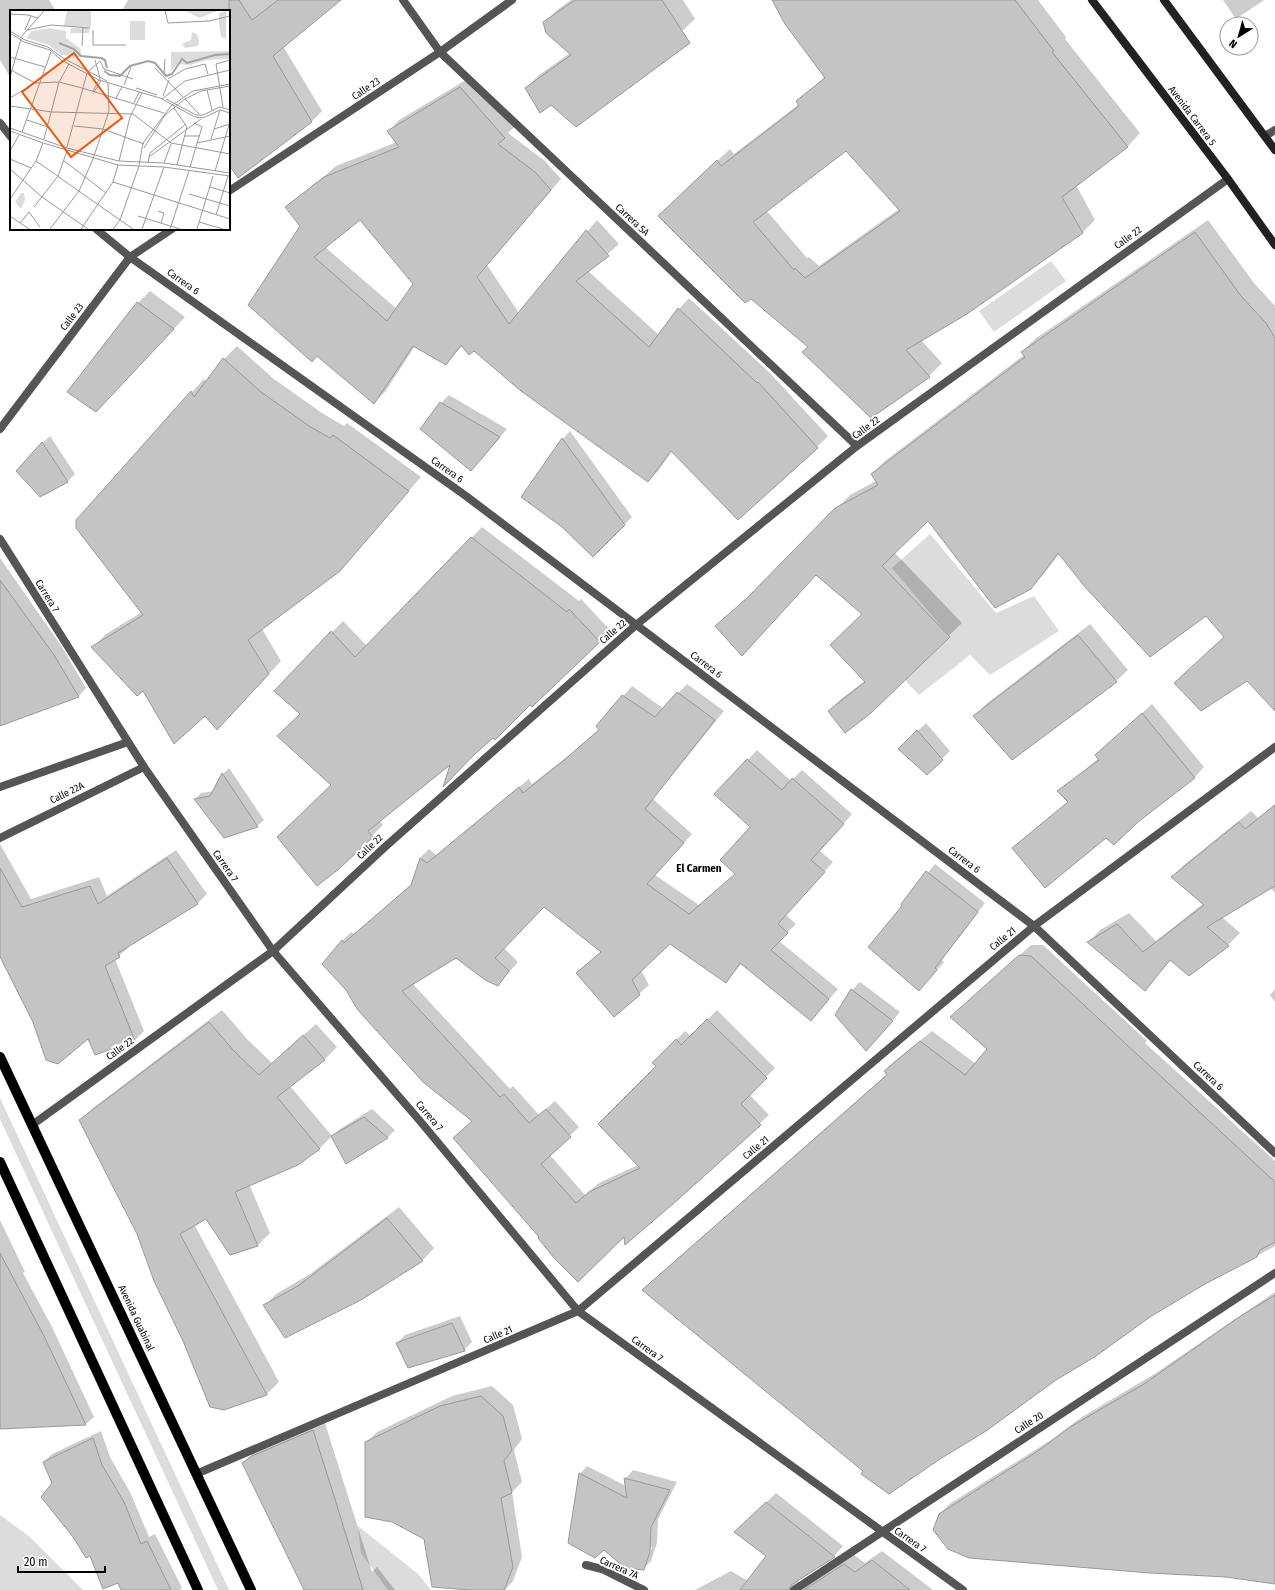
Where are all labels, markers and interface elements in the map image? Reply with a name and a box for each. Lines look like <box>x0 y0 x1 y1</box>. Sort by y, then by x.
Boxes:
inset map <box>10 10 230 230</box>
north arrow <box>1219 16 1259 56</box>
text: N <box>1227 36 1240 51</box>
street label: Calle 23 <box>350 75 383 103</box>
street label: Avenida Carrera 5 <box>1166 84 1219 149</box>
street label: Carrera 5A <box>613 201 652 239</box>
street label: Calle 22 <box>1112 224 1145 252</box>
street label: Carrera 6 <box>164 266 202 298</box>
street label: Calle 23 <box>58 301 86 333</box>
street label: Calle 22 <box>850 414 883 442</box>
street label: Carrera 6 <box>428 454 466 486</box>
street label: Carrera 7 <box>32 578 62 614</box>
street label: Calle 22 <box>597 617 629 647</box>
street label: Carrera 6 <box>688 649 724 681</box>
street label: Calle 22A <box>48 779 87 806</box>
street label: Calle 22 <box>355 832 386 862</box>
street label: Carrera 6 <box>946 844 982 876</box>
street label: Carrera 7 <box>210 848 240 884</box>
district label: El Carmen <box>676 862 722 875</box>
street label: Calle 21 <box>988 925 1018 953</box>
street label: Calle 22 <box>104 1035 137 1063</box>
street label: Carrera 6 <box>1190 1059 1226 1093</box>
street label: Carrera 7 <box>413 1098 445 1134</box>
street label: Calle 21 <box>741 1134 771 1162</box>
street label: Avenida Guabinal <box>115 1283 157 1353</box>
street label: Calle 21 <box>482 1324 514 1346</box>
street label: Carrera 7 <box>629 1334 665 1364</box>
street label: Calle 20 <box>1012 1409 1046 1437</box>
street label: Carrera 7 <box>892 1525 928 1555</box>
scale bar <box>18 1548 105 1574</box>
street label: Carrera 7A <box>598 1554 641 1582</box>
text: 20 m <box>24 1555 48 1569</box>

